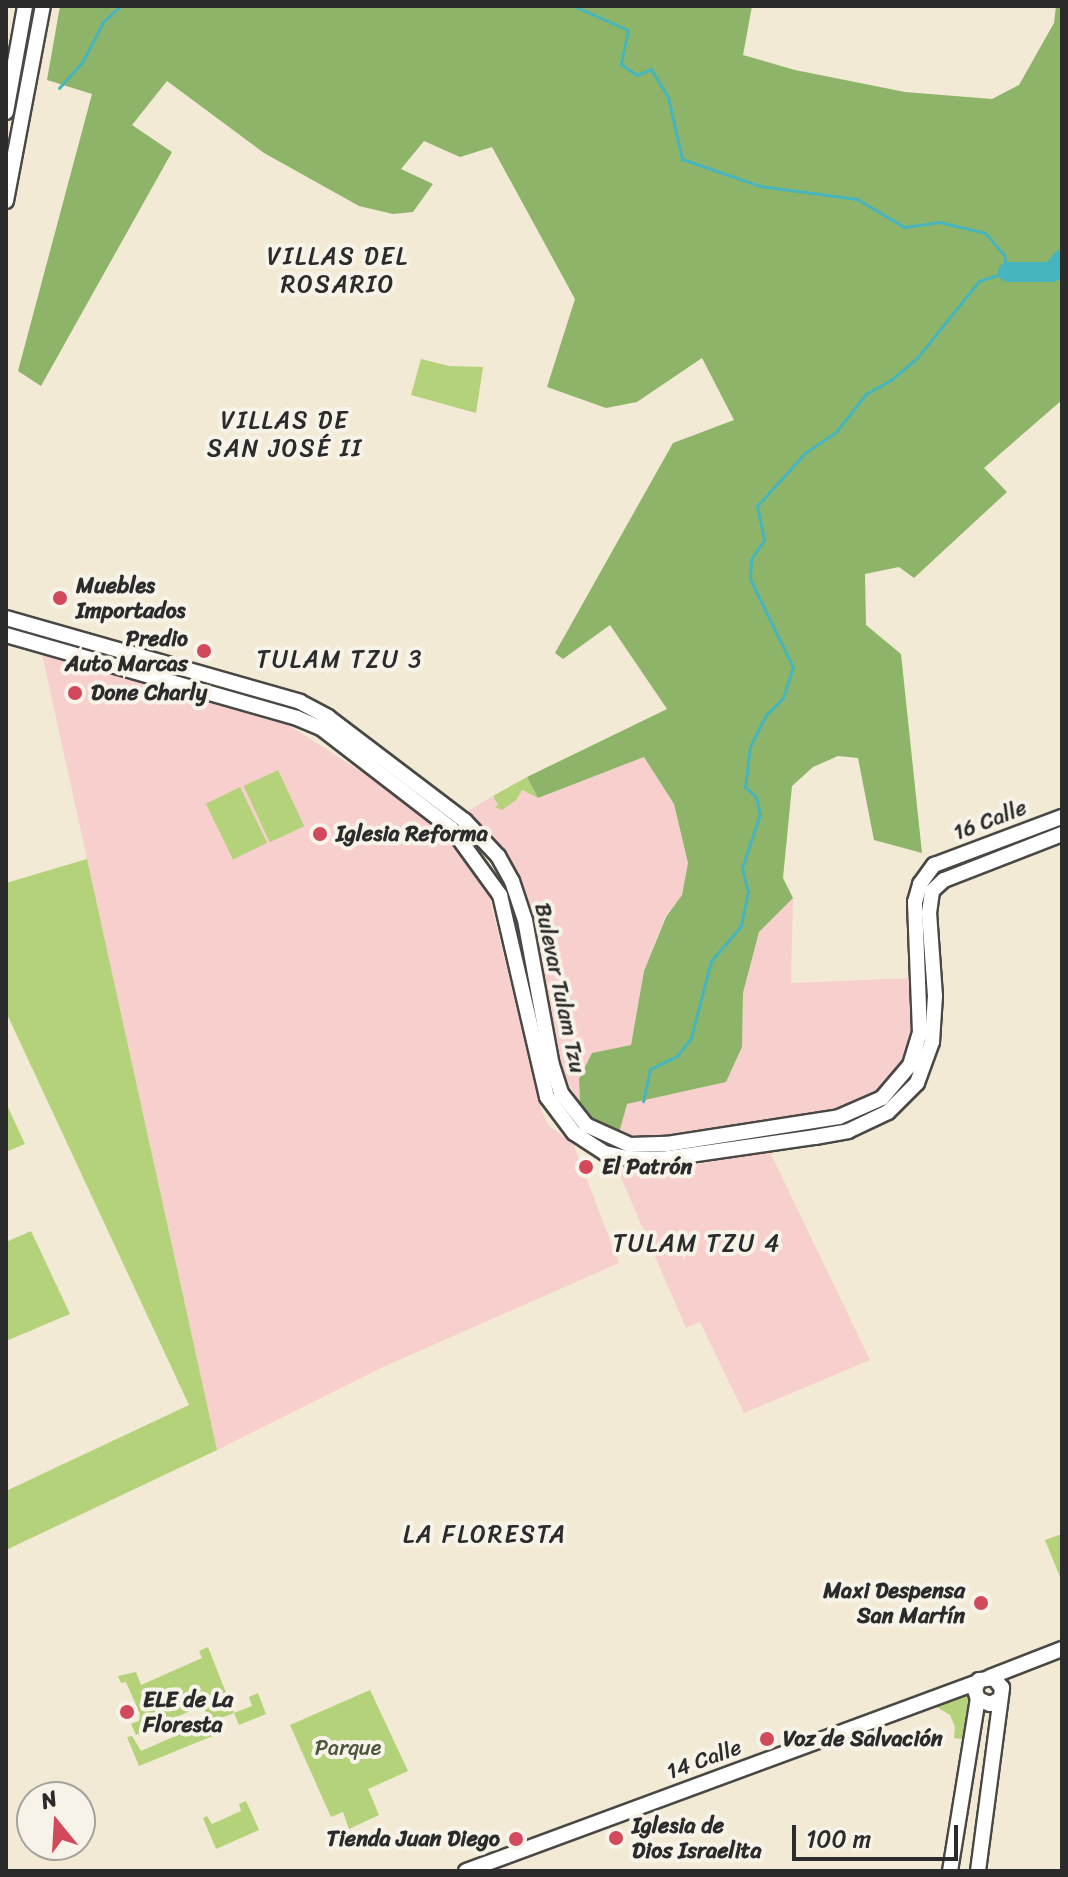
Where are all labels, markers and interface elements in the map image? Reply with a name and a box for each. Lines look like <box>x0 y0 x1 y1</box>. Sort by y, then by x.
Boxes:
district label: VILLAS DEL ROSARIO <box>267 243 409 299</box>
district label: VILLAS DE SAN JOSÉ II <box>208 407 362 463</box>
place label: Muebles Importados <box>76 572 186 624</box>
marker: Muebles Importados <box>51 589 69 607</box>
place label: Predio Auto Marcas <box>66 625 188 676</box>
marker: Predio Auto Marcas <box>195 642 213 660</box>
district label: TULAM TZU 3 <box>257 646 423 674</box>
place label: Done Charly <box>91 680 207 706</box>
marker: Done Charly <box>66 684 84 702</box>
street label: 16 Calle <box>950 794 1030 846</box>
place label: Iglesia Reforma <box>336 821 488 847</box>
marker: Iglesia Reforma <box>311 825 329 843</box>
street label: Bulevar Tulam Tzu <box>529 900 591 1076</box>
place label: El Patrón <box>602 1154 692 1180</box>
marker: El Patrón <box>577 1158 595 1176</box>
district label: TULAM TZU 4 <box>613 1230 781 1258</box>
district label: LA FLORESTA <box>404 1521 566 1549</box>
place label: Maxi Despensa San Martín <box>822 1577 965 1628</box>
marker: Maxi Despensa San Martín <box>972 1594 990 1612</box>
place label: ELE de La Floresta <box>143 1686 233 1738</box>
marker: ELE de La Floresta <box>118 1703 136 1721</box>
place label: Voz de Salvación <box>783 1726 943 1752</box>
marker: Voz de Salvación <box>758 1730 776 1748</box>
street label: 14 Calle <box>663 1733 745 1785</box>
park label: Parque <box>315 1735 381 1761</box>
text: N <box>36 1779 62 1821</box>
north arrow <box>16 1781 96 1861</box>
scale bar <box>796 1809 962 1859</box>
place label: Iglesia de Dios Israelita <box>632 1812 761 1864</box>
text: 100 m <box>806 1818 871 1860</box>
place label: Tienda Juan Diego <box>327 1826 500 1852</box>
marker: Iglesia de Dios Israelita <box>607 1829 625 1847</box>
marker: Tienda Juan Diego <box>507 1830 525 1848</box>

